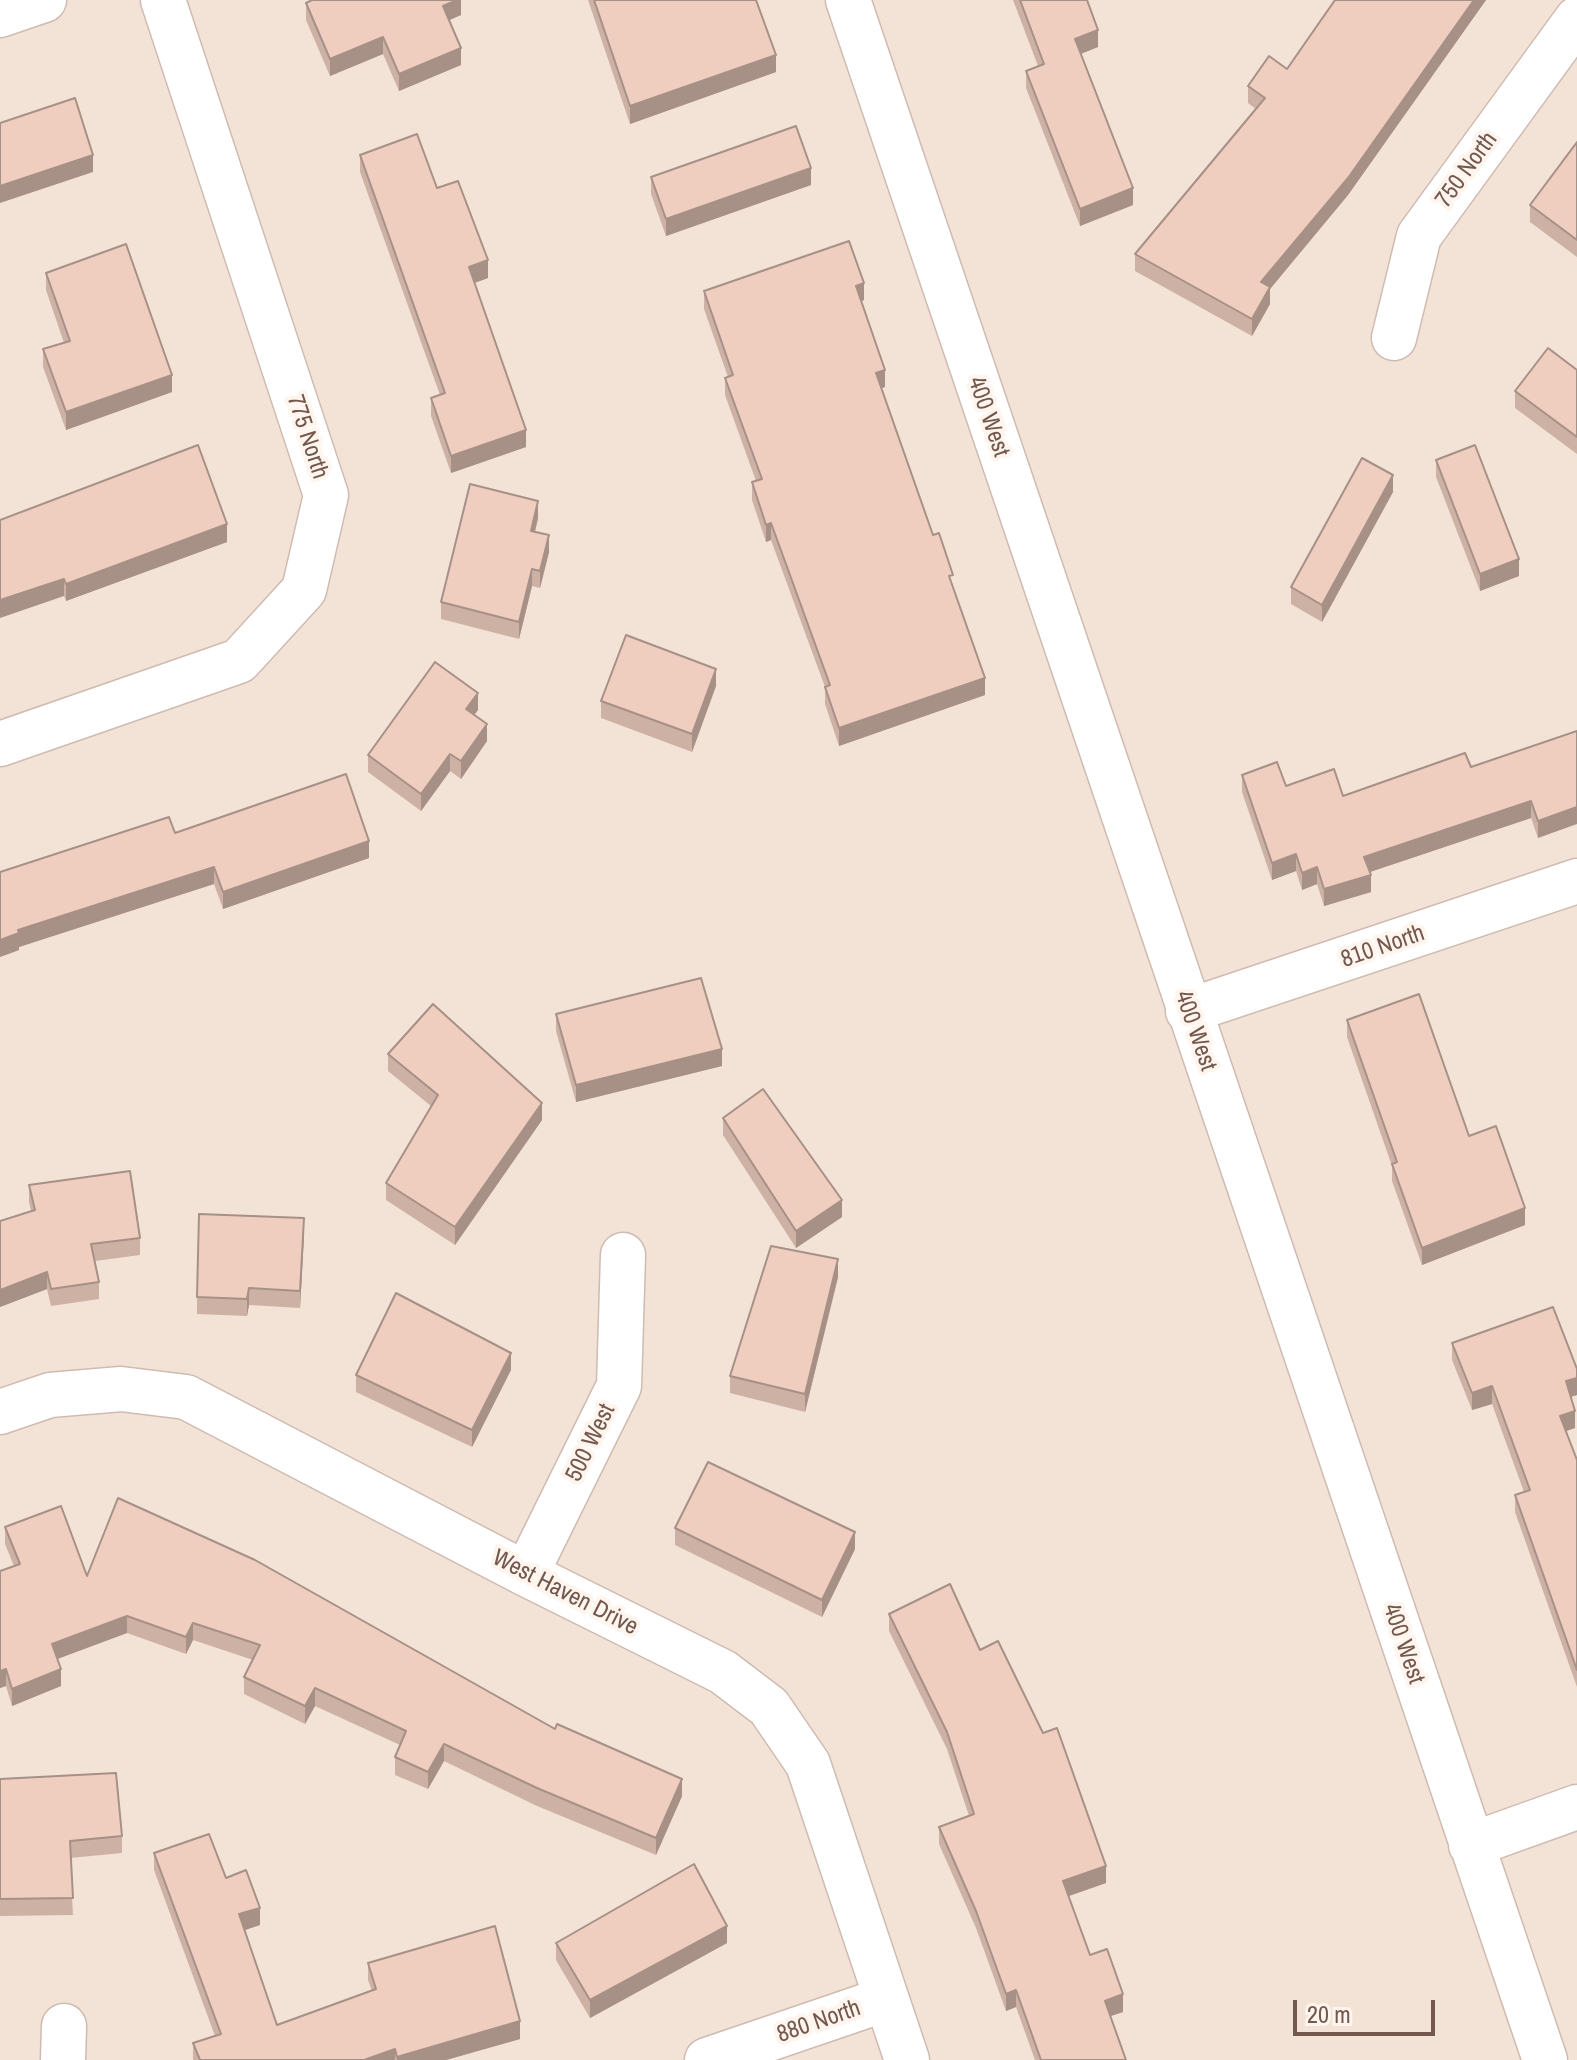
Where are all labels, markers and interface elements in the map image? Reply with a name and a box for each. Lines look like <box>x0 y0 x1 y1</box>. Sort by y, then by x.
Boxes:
street label: 750 North <box>1430 127 1504 213</box>
street label: 400 West <box>961 373 1015 461</box>
street label: 775 North <box>280 391 334 483</box>
street label: 810 North <box>1337 919 1429 975</box>
street label: 400 West <box>1168 987 1222 1075</box>
street label: 500 West <box>560 1399 622 1487</box>
street label: West Haven Drive <box>487 1544 643 1642</box>
street label: 400 West <box>1376 1600 1430 1688</box>
scale bar <box>1297 1984 1439 2034</box>
street label: 880 North <box>773 1994 865 2050</box>
text: 20 m <box>1307 1998 1351 2030</box>

